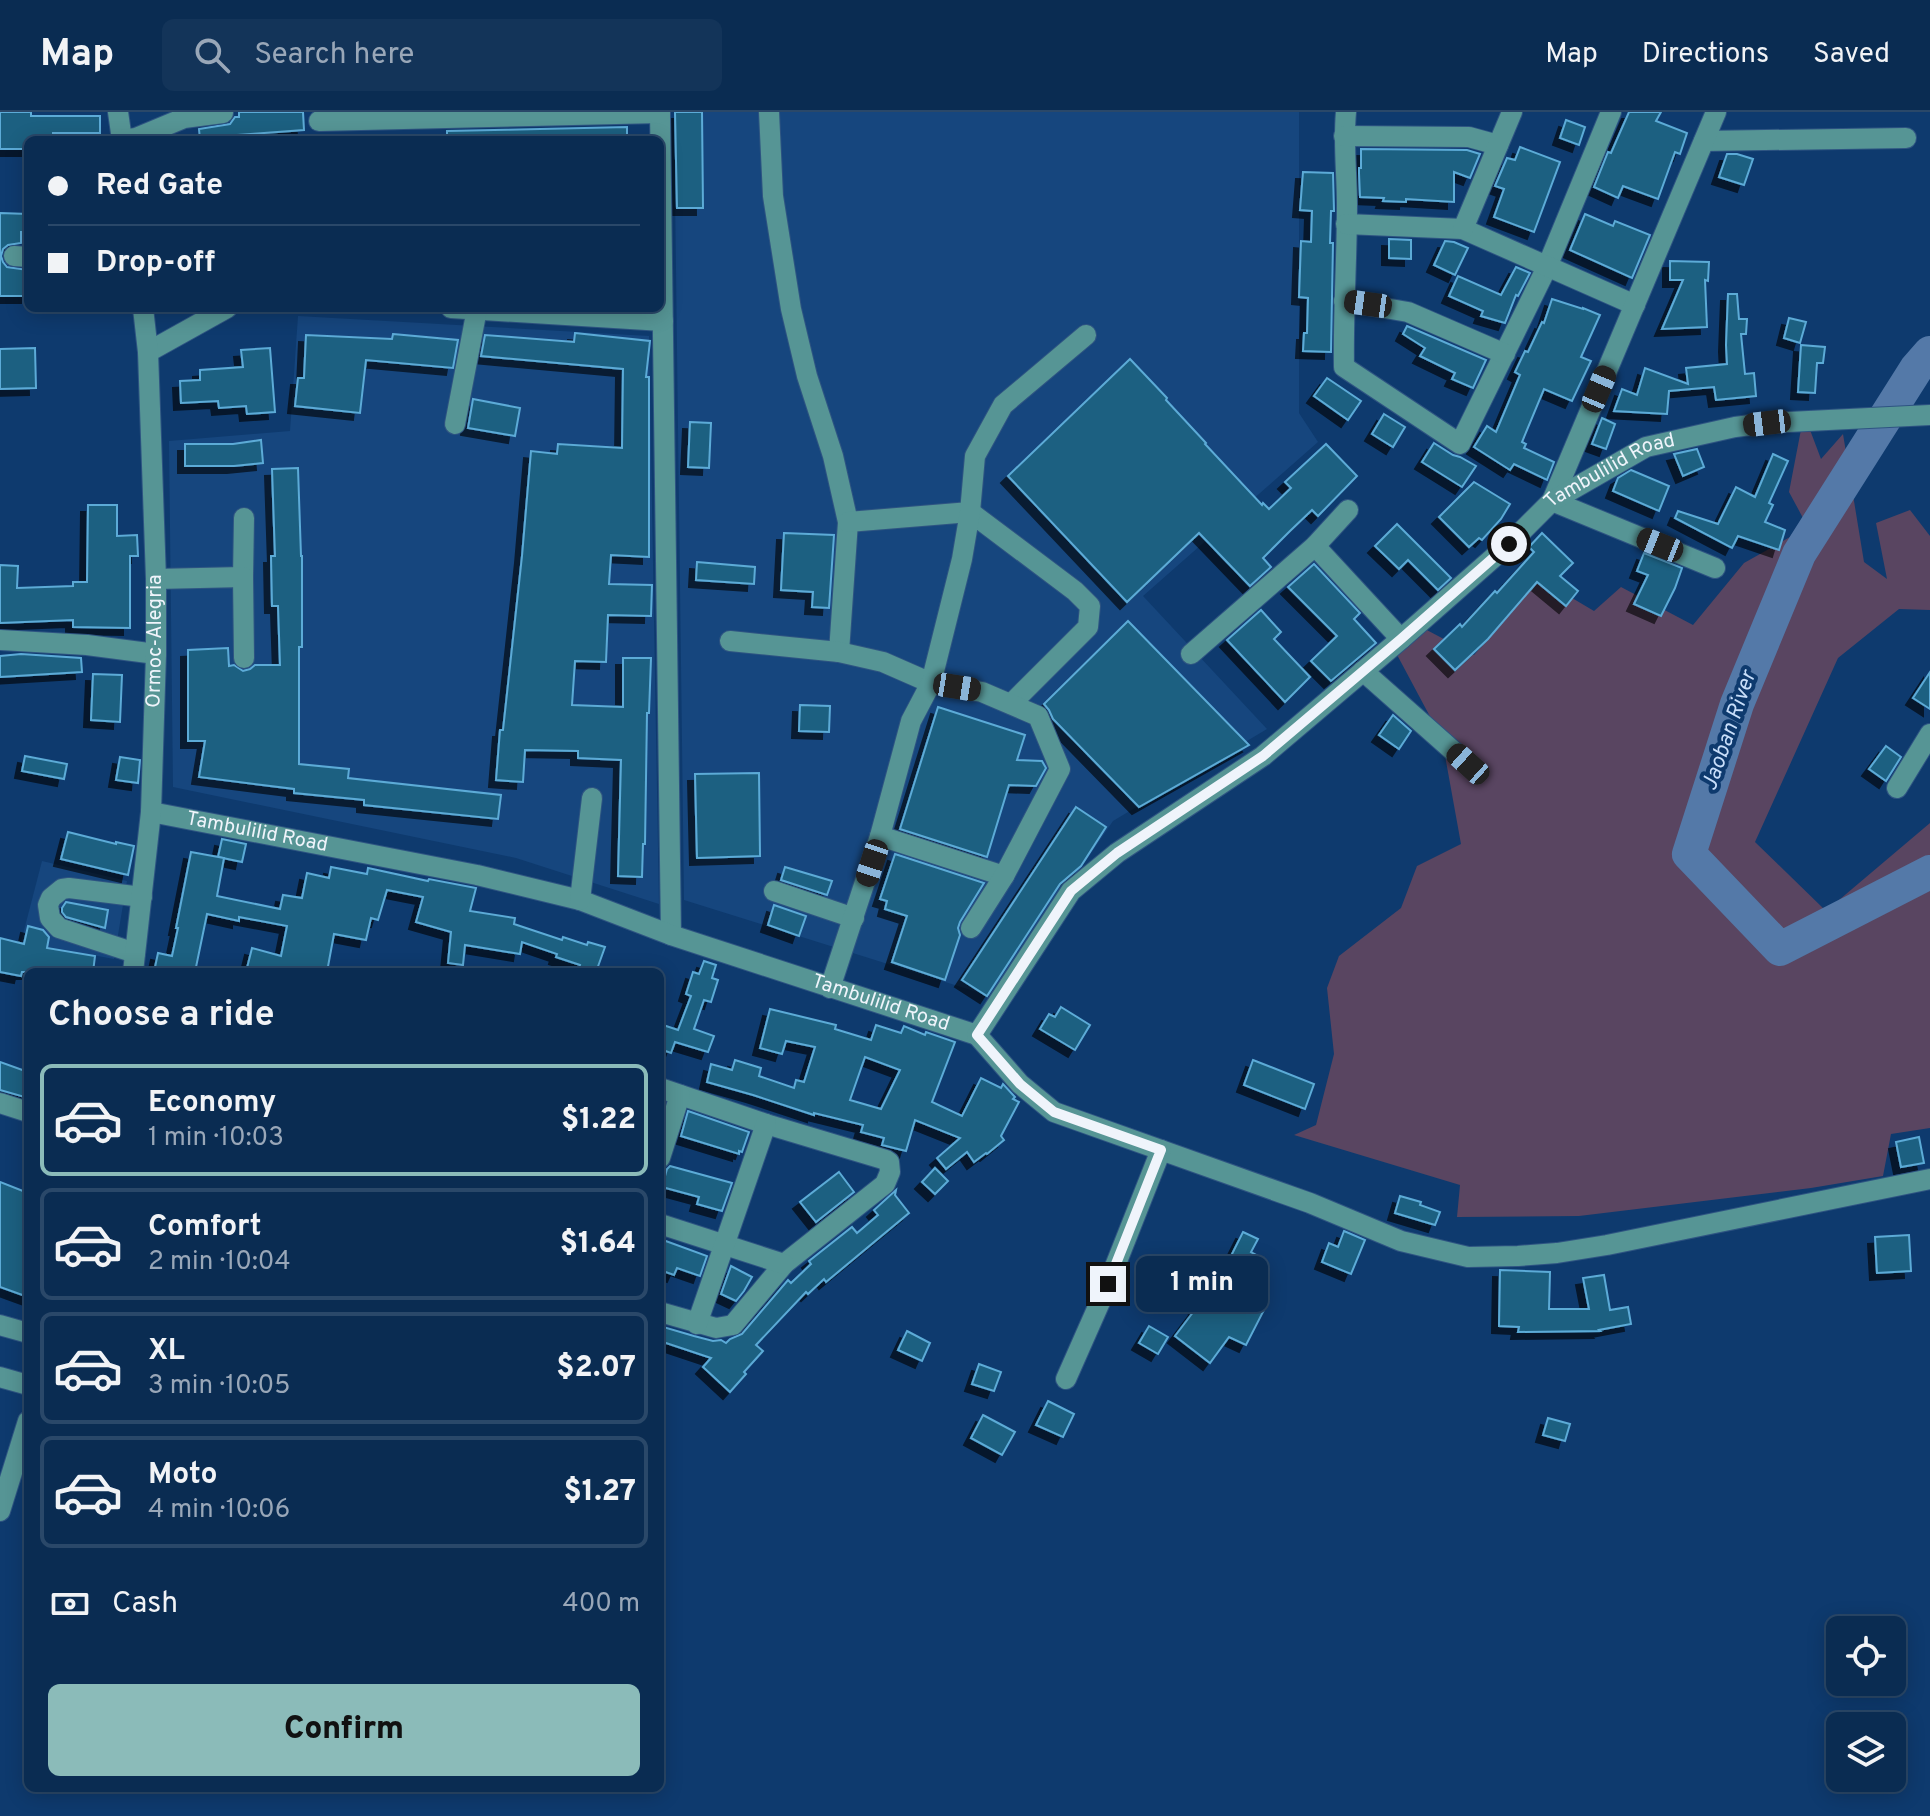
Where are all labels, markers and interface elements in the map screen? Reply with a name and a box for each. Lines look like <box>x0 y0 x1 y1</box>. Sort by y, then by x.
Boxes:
search box <box>162 19 722 91</box>
text: Map <box>40 31 114 80</box>
icon: search <box>190 33 234 77</box>
text: Search here <box>254 37 414 74</box>
text: Map <box>1545 37 1598 73</box>
text: Directions <box>1642 37 1769 73</box>
text: Saved <box>1813 37 1890 73</box>
text: Red Gate <box>96 168 223 205</box>
text: Drop-off <box>96 245 215 282</box>
car <box>1343 289 1393 319</box>
car <box>1579 362 1619 416</box>
car <box>1742 408 1792 438</box>
street label: Tambulilid Road <box>1539 428 1678 514</box>
car <box>1633 525 1687 565</box>
route start <box>1491 526 1527 562</box>
street label: Ormoc-Alegria <box>141 574 169 708</box>
water label: Jaoban River <box>1697 666 1764 794</box>
car <box>931 671 983 703</box>
car <box>1442 739 1494 789</box>
street label: Tambulilid Road <box>184 806 330 859</box>
car <box>853 836 891 890</box>
street label: Tambulilid Road <box>808 969 953 1038</box>
text: Choose a ride <box>48 993 274 1039</box>
icon: car <box>52 1084 124 1156</box>
text: Economy <box>148 1085 276 1122</box>
text: $1.22 <box>561 1102 636 1139</box>
text: 1 min · 10:03 <box>148 1122 284 1155</box>
icon: car <box>52 1208 124 1280</box>
text: Comfort <box>148 1209 261 1246</box>
text: $1.64 <box>560 1226 636 1263</box>
text: 2 min · 10:04 <box>148 1246 291 1279</box>
callout: 1 min <box>1136 1256 1268 1312</box>
route end <box>1090 1266 1126 1302</box>
text: 1 min <box>1170 1267 1234 1300</box>
icon: car <box>52 1332 124 1404</box>
text: XL <box>148 1333 185 1370</box>
text: $2.07 <box>556 1350 636 1387</box>
text: 3 min · 10:05 <box>148 1370 290 1403</box>
icon: car <box>52 1456 124 1528</box>
text: Moto <box>148 1457 218 1494</box>
text: $1.27 <box>563 1474 636 1511</box>
text: 4 min · 10:06 <box>148 1494 290 1527</box>
icon: cash <box>48 1582 92 1626</box>
text: Cash <box>112 1586 178 1623</box>
text: 400 m <box>563 1588 640 1621</box>
map controls <box>1826 1616 1906 1792</box>
button: locate <box>1826 1616 1906 1696</box>
button: Confirm <box>48 1684 640 1776</box>
button: layers <box>1826 1712 1906 1792</box>

